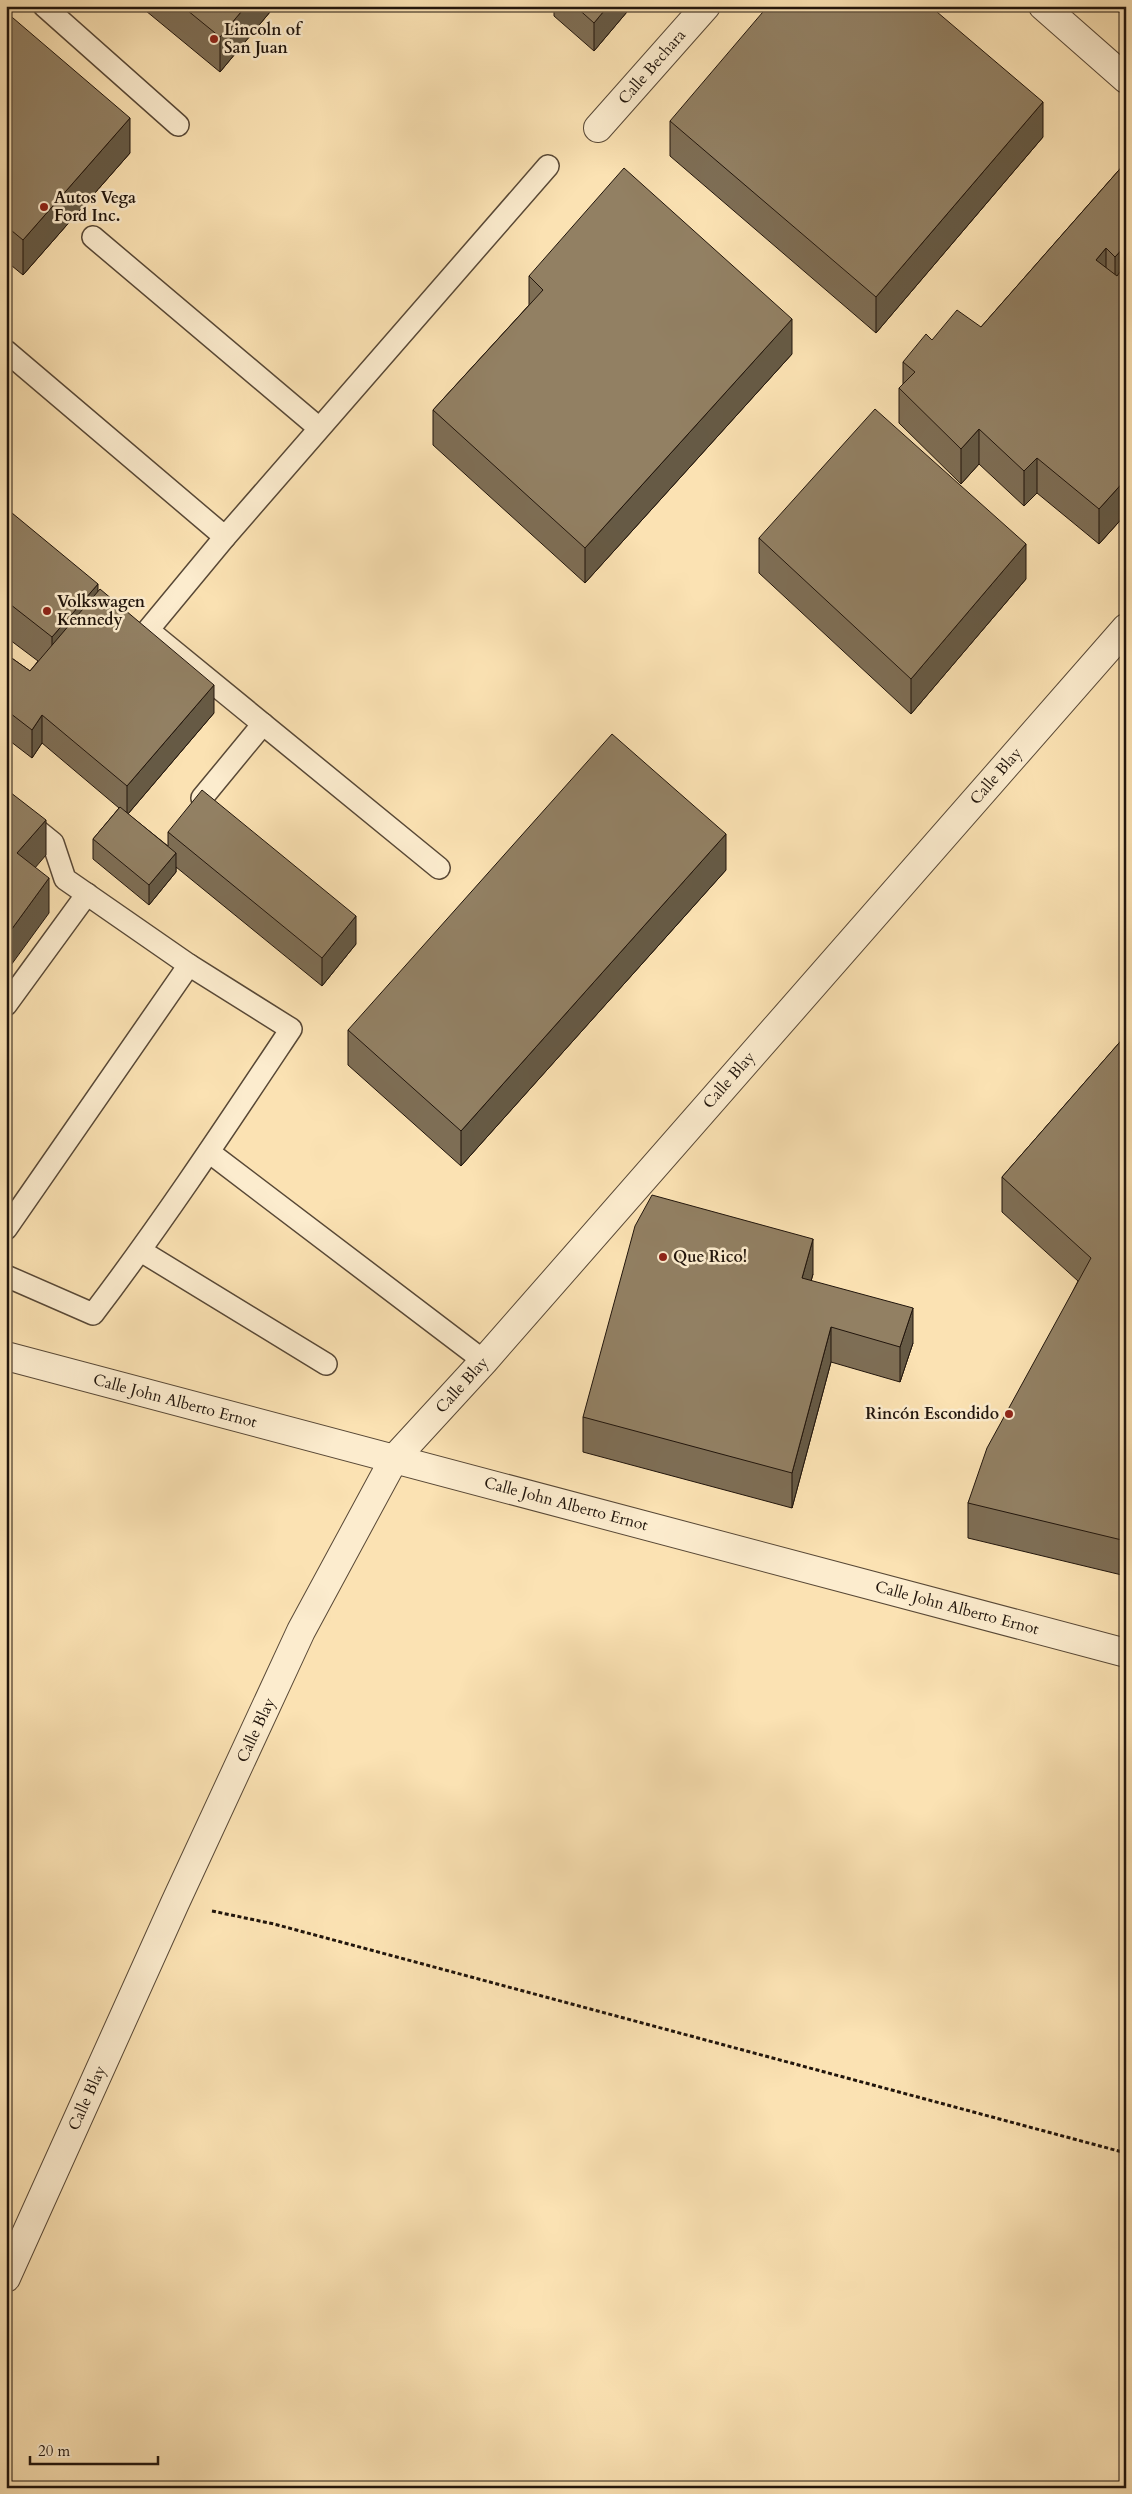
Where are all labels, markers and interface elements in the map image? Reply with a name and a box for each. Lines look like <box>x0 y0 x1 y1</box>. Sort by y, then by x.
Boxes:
place label: Lincoln of San Juan <box>224 19 303 59</box>
street label: Calle Bechara <box>613 25 691 109</box>
marker: Lincoln of San Juan <box>208 33 220 45</box>
place label: Autos Vega Ford Inc. <box>54 187 136 227</box>
marker: Autos Vega Ford Inc. <box>38 201 50 213</box>
place label: Volkswagen Kennedy <box>57 591 146 631</box>
marker: Volkswagen Kennedy <box>41 605 53 617</box>
street label: Calle Blay <box>965 742 1027 809</box>
street label: Calle Blay <box>698 1046 760 1113</box>
place label: Que Rico! <box>673 1246 747 1268</box>
marker: Que Rico! <box>657 1251 669 1263</box>
street label: Calle Blay <box>431 1352 494 1418</box>
street label: Calle John Alberto Ernot <box>91 1369 259 1433</box>
place label: Rincón Escondido <box>865 1403 999 1425</box>
marker: Rincón Escondido <box>1003 1408 1015 1420</box>
street label: Calle John Alberto Ernot <box>482 1472 650 1536</box>
street label: Calle John Alberto Ernot <box>873 1576 1041 1640</box>
street label: Calle Blay <box>231 1694 281 1766</box>
street label: Calle Blay <box>63 2061 111 2134</box>
scale bar <box>30 2434 158 2466</box>
text: 20 m <box>38 2441 70 2461</box>

